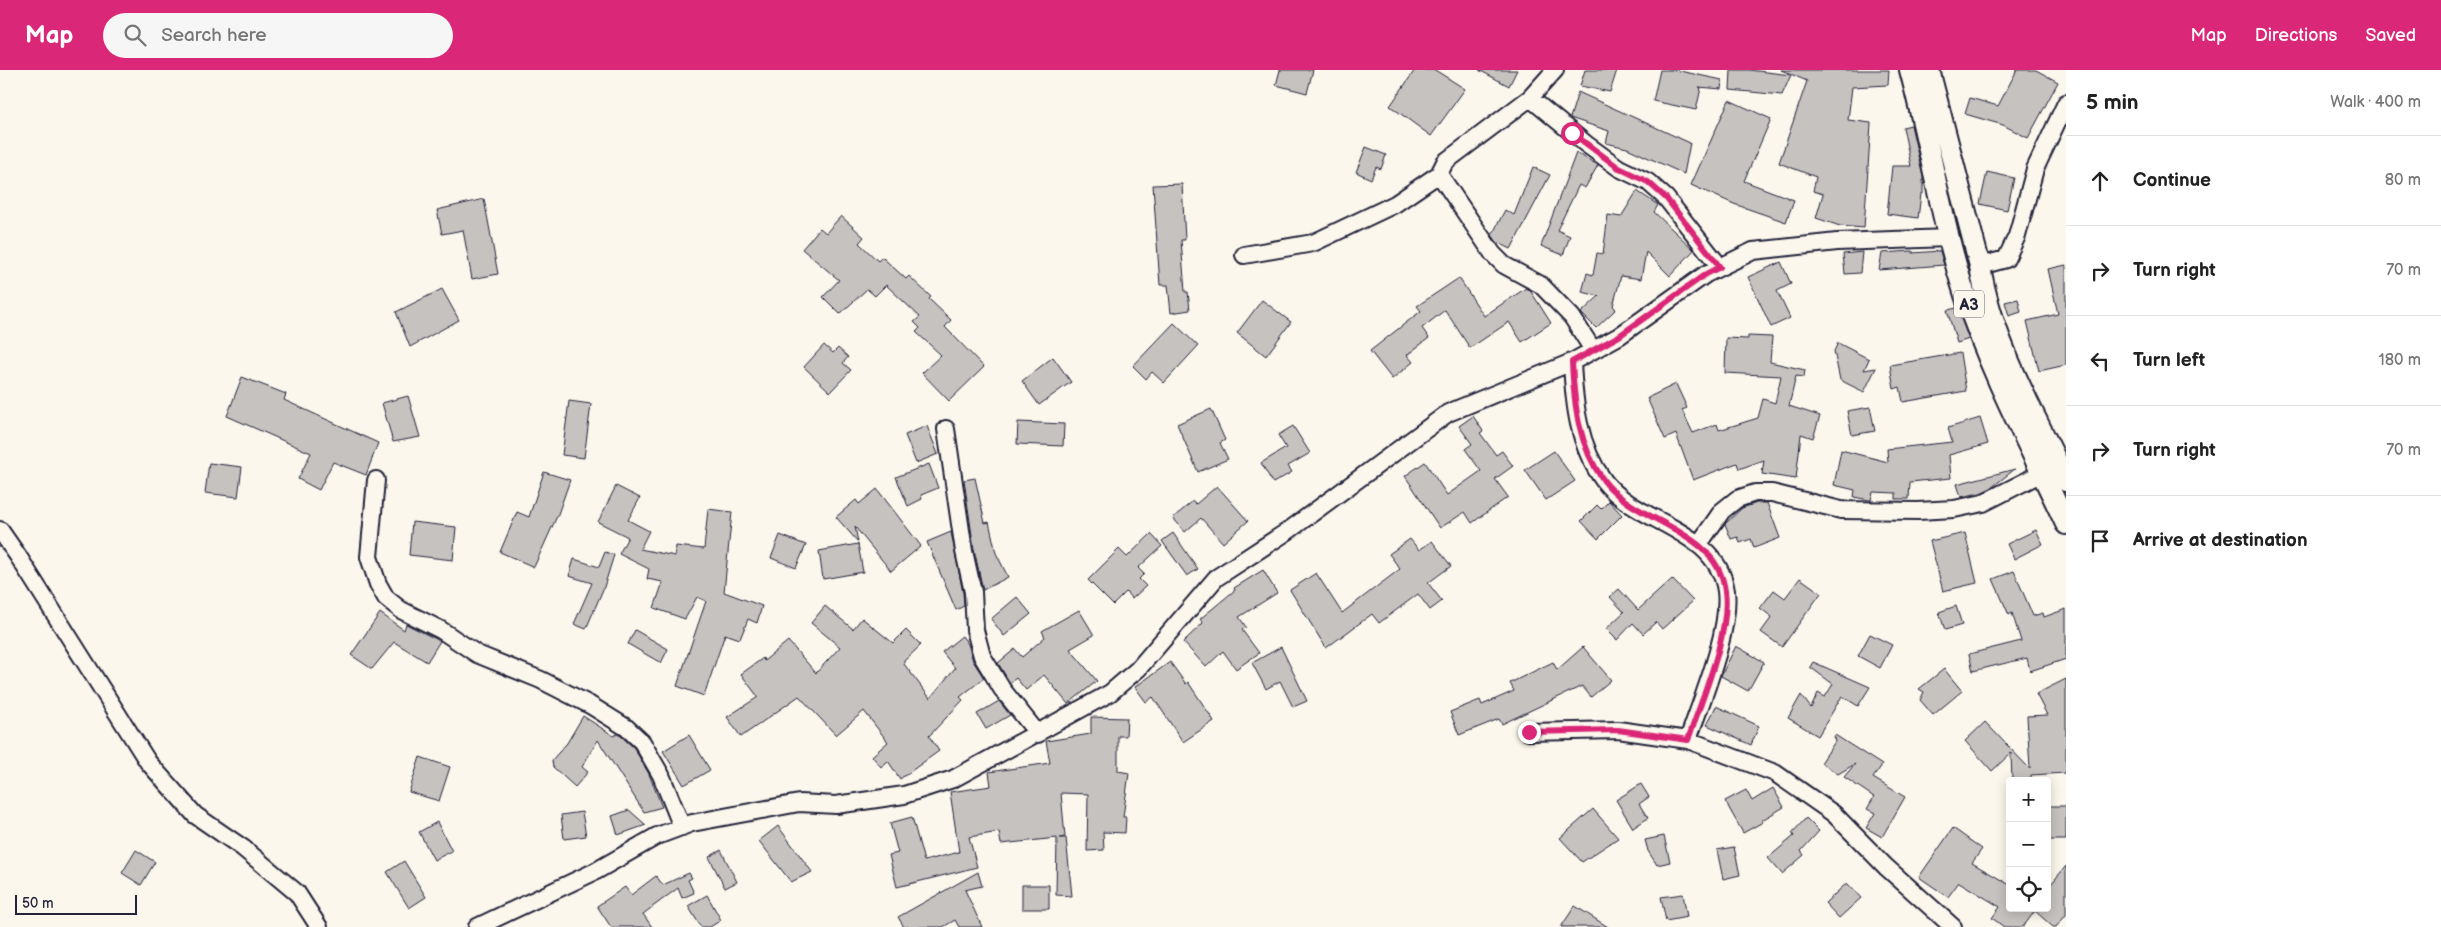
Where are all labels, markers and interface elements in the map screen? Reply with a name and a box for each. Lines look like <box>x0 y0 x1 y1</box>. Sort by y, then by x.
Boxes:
search box <box>103 13 453 58</box>
text: Map <box>25 21 73 50</box>
icon: search <box>121 21 149 49</box>
text: Search here <box>161 24 267 47</box>
text: Map <box>2191 25 2227 46</box>
text: Directions <box>2255 25 2337 46</box>
text: Saved <box>2365 25 2416 46</box>
text: 5 min <box>2086 90 2139 115</box>
text: Walk · 400 m <box>2330 93 2421 112</box>
route start <box>1561 122 1584 145</box>
icon: ahead <box>2086 167 2114 195</box>
text: Continue <box>2133 169 2211 192</box>
text: 80 m <box>2385 171 2421 190</box>
icon: right <box>2086 257 2114 285</box>
text: Turn right <box>2133 259 2216 282</box>
text: 70 m <box>2386 261 2421 280</box>
road number: A3 <box>1954 290 1984 318</box>
icon: left <box>2086 347 2114 375</box>
text: Turn left <box>2133 349 2205 372</box>
text: 180 m <box>2379 351 2421 370</box>
icon: right <box>2086 437 2114 465</box>
text: Turn right <box>2133 439 2216 462</box>
text: 70 m <box>2386 441 2421 460</box>
icon: arrive <box>2086 527 2114 555</box>
text: Arrive at destination <box>2133 529 2308 552</box>
route end <box>1518 721 1541 744</box>
map controls <box>2006 777 2051 912</box>
button: + <box>2006 777 2051 822</box>
button: − <box>2006 822 2051 867</box>
button: locate <box>2006 867 2051 912</box>
scale bar <box>15 892 138 915</box>
text: 50 m <box>22 895 54 912</box>

